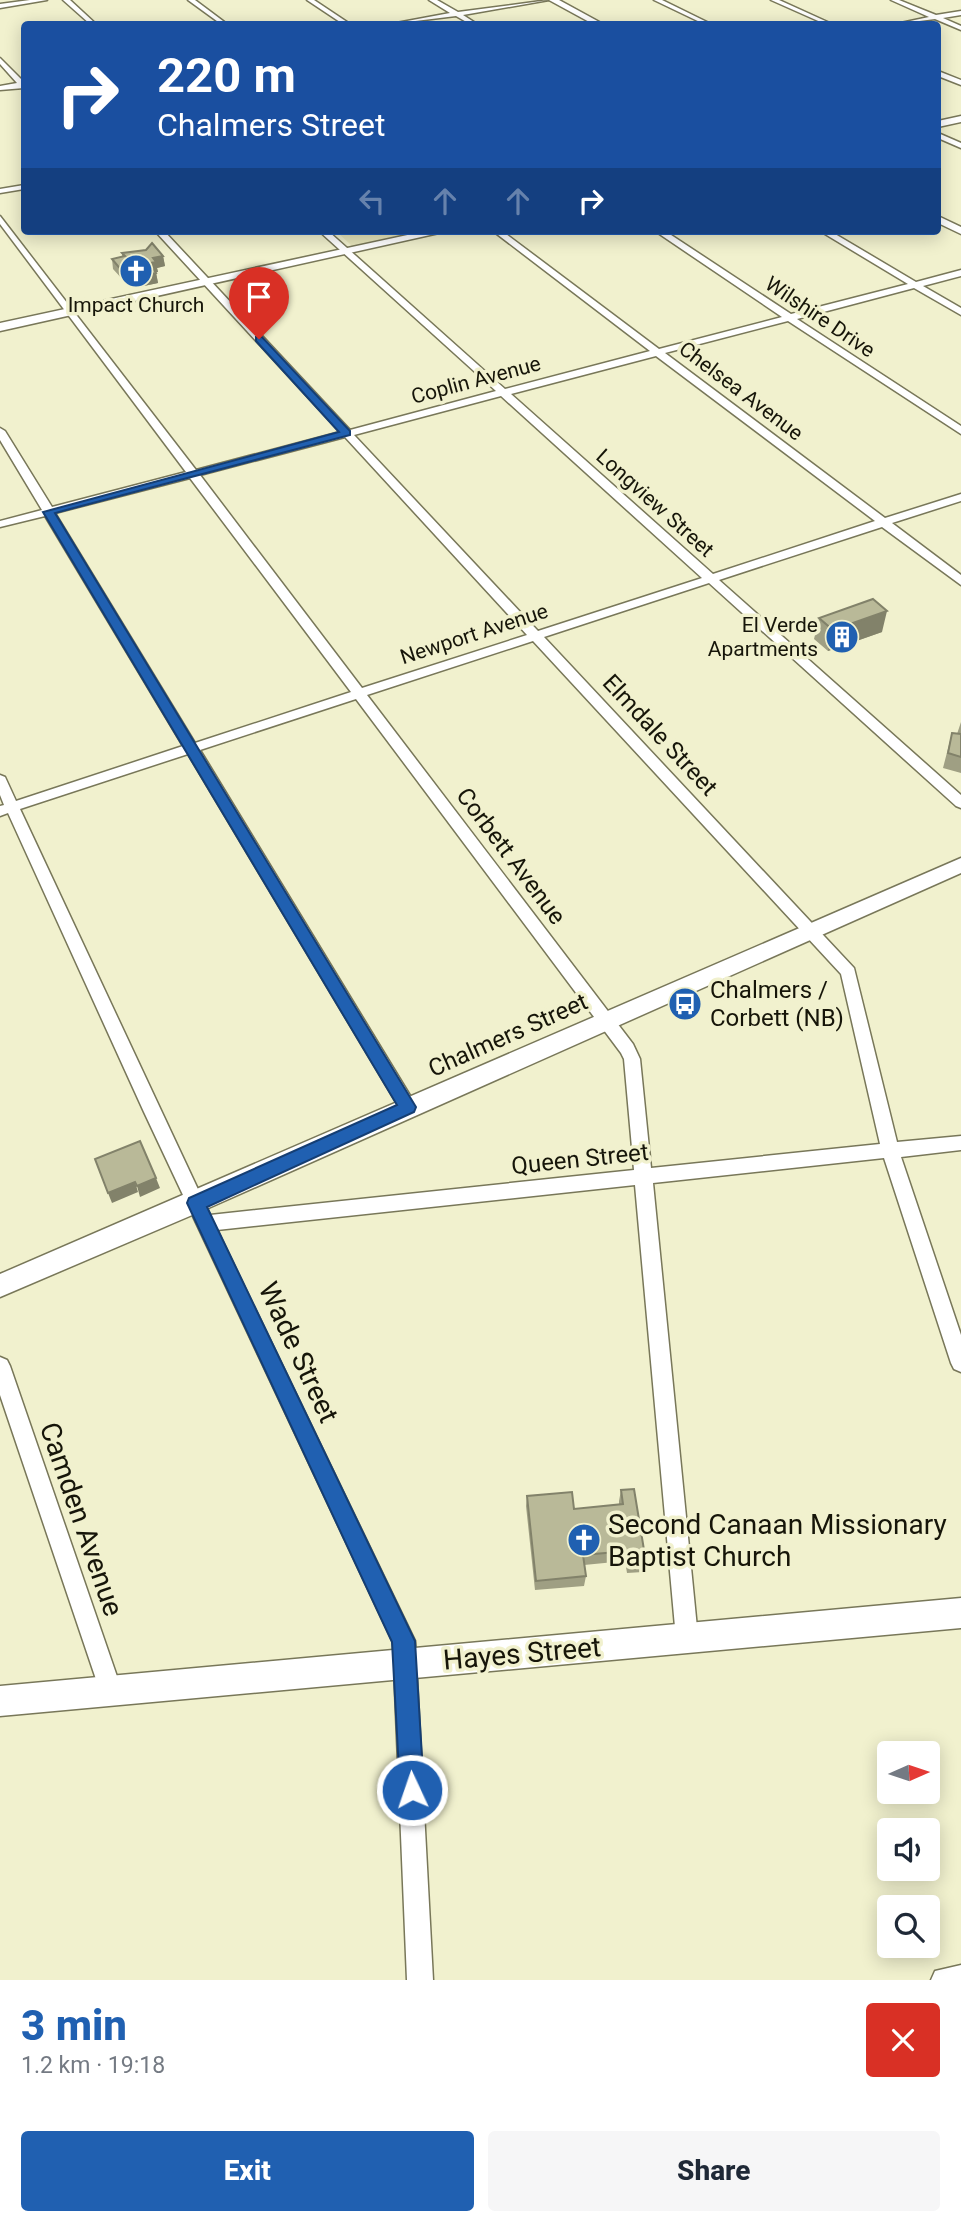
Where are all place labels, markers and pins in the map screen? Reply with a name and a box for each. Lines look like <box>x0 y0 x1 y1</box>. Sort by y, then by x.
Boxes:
church icon: Impact Church <box>117 252 155 290</box>
pin <box>229 267 289 339</box>
place label: Impact Church <box>68 293 204 317</box>
place label: El Verde Apartments <box>708 613 818 661</box>
building icon: El Verde Apartments <box>823 618 861 656</box>
place label: Chalmers / Corbett (NB) <box>710 976 844 1032</box>
bus stop icon: Chalmers / Corbett (NB) <box>666 985 704 1023</box>
place label: Second Canaan Missionary Baptist Church <box>608 1508 947 1573</box>
church icon: Second Canaan Missionary Baptist Church <box>565 1521 603 1559</box>

